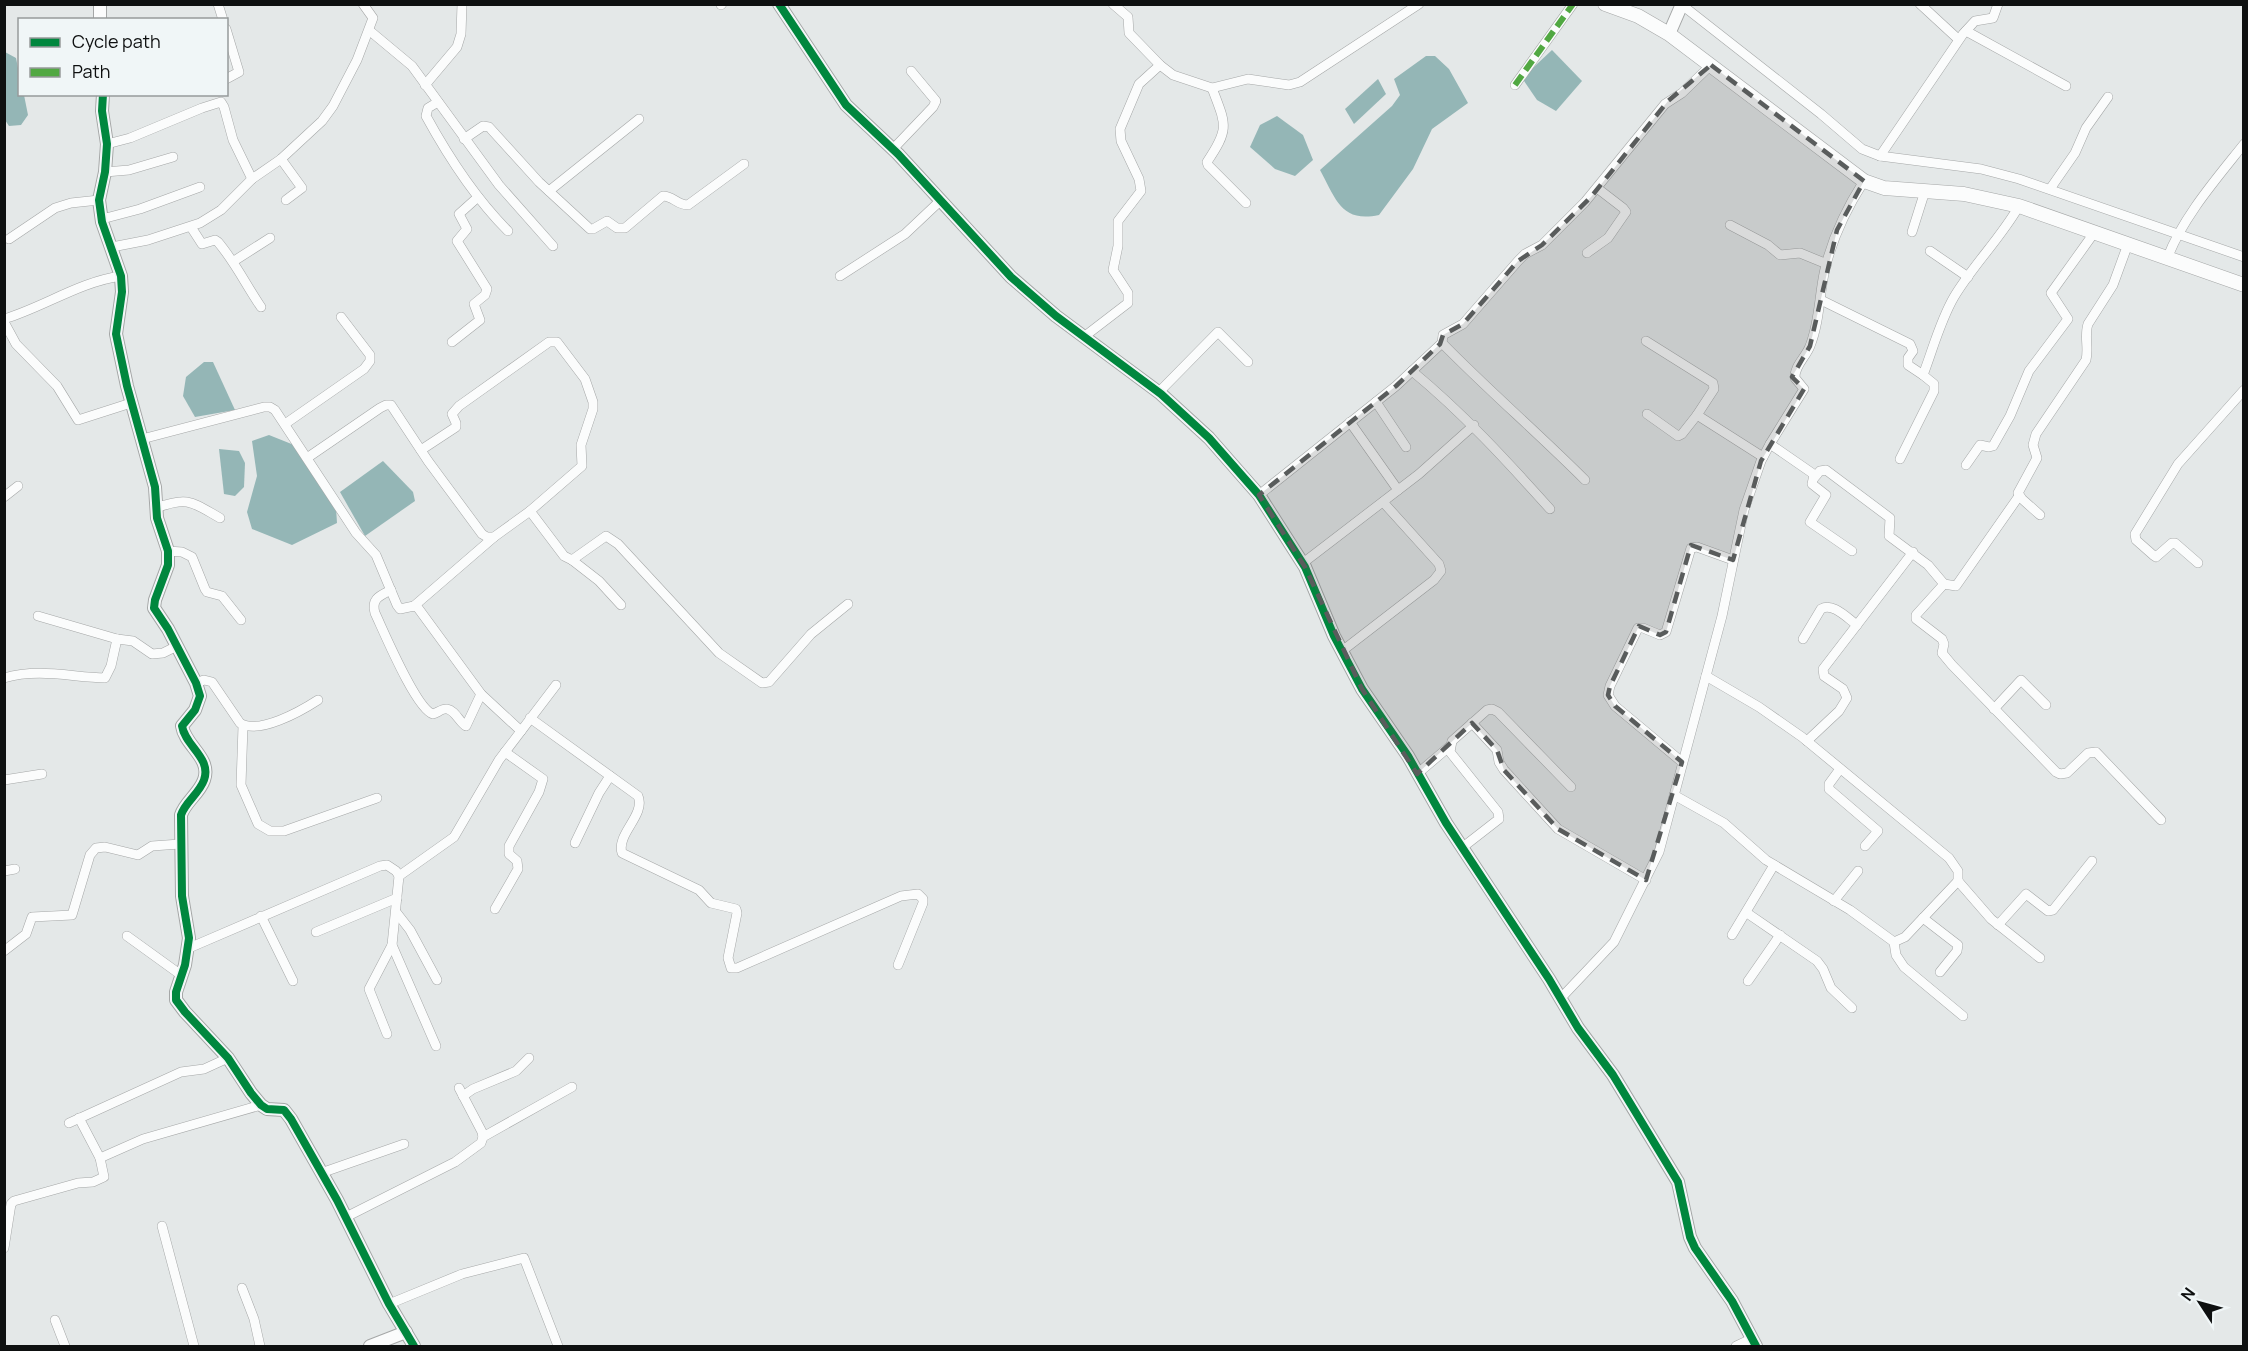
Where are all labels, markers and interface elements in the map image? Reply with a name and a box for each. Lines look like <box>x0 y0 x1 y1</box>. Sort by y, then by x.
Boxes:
legend <box>18 18 228 96</box>
text: Cycle path <box>72 29 161 53</box>
text: Path <box>72 59 110 83</box>
north arrow <box>2170 1273 2230 1333</box>
text: N <box>2176 1283 2200 1305</box>

